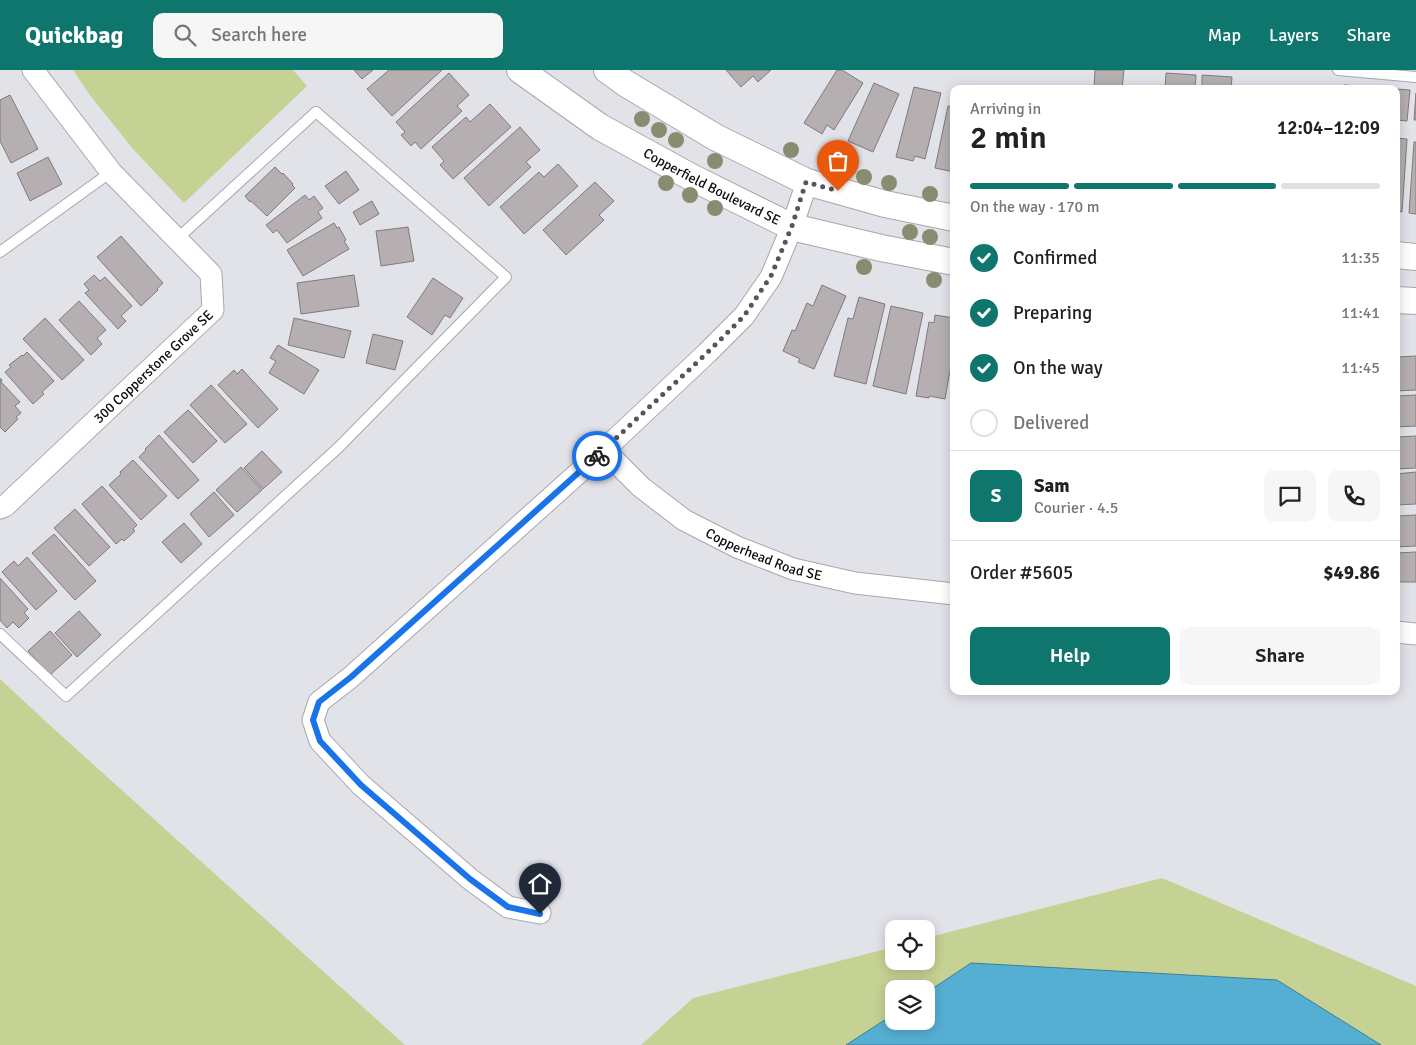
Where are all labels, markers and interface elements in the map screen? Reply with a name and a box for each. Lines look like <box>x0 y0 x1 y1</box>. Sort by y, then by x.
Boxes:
search box <box>153 13 503 58</box>
text: Quickbag <box>25 20 123 50</box>
icon: search <box>171 21 199 49</box>
text: Search here <box>211 23 307 47</box>
text: Map <box>1208 24 1241 46</box>
text: Layers <box>1269 24 1319 46</box>
text: Share <box>1347 24 1391 46</box>
text: Arriving in <box>970 99 1041 119</box>
text: 12:04–12:09 <box>1277 116 1380 140</box>
text: 2 min <box>970 118 1047 157</box>
pin <box>817 140 859 191</box>
street label: Copperfield Boulevard SE <box>640 144 783 228</box>
icon: bag <box>824 147 852 175</box>
text: On the way · 170 m <box>970 197 1100 217</box>
icon: check <box>970 244 998 272</box>
text: Confirmed <box>1013 246 1097 270</box>
text: 11:35 <box>1341 248 1380 268</box>
icon: check <box>970 299 998 327</box>
text: Preparing <box>1013 301 1092 325</box>
text: 11:41 <box>1341 303 1380 323</box>
street label: 300 Copperstone Grove SE <box>90 306 216 427</box>
icon: check <box>970 354 998 382</box>
text: On the way <box>1013 356 1103 380</box>
text: 11:45 <box>1341 358 1380 378</box>
text: Delivered <box>1013 411 1089 435</box>
courier <box>572 431 622 481</box>
icon: bike <box>583 442 611 470</box>
button: chat <box>1264 470 1316 522</box>
button: phone <box>1328 470 1380 522</box>
text: Sam <box>1034 474 1070 498</box>
text: S <box>991 484 1001 508</box>
text: Courier · 4.5 <box>1034 498 1118 518</box>
street label: Copperhead Road SE <box>703 524 824 584</box>
text: Order #5605 <box>970 561 1073 585</box>
text: $49.86 <box>1323 561 1380 585</box>
button: Help <box>970 627 1170 685</box>
button: Share <box>1180 627 1380 685</box>
pin <box>519 863 561 914</box>
icon: home <box>526 870 554 898</box>
map controls <box>885 920 935 1030</box>
button: locate <box>885 920 935 970</box>
button: layers <box>885 980 935 1030</box>

